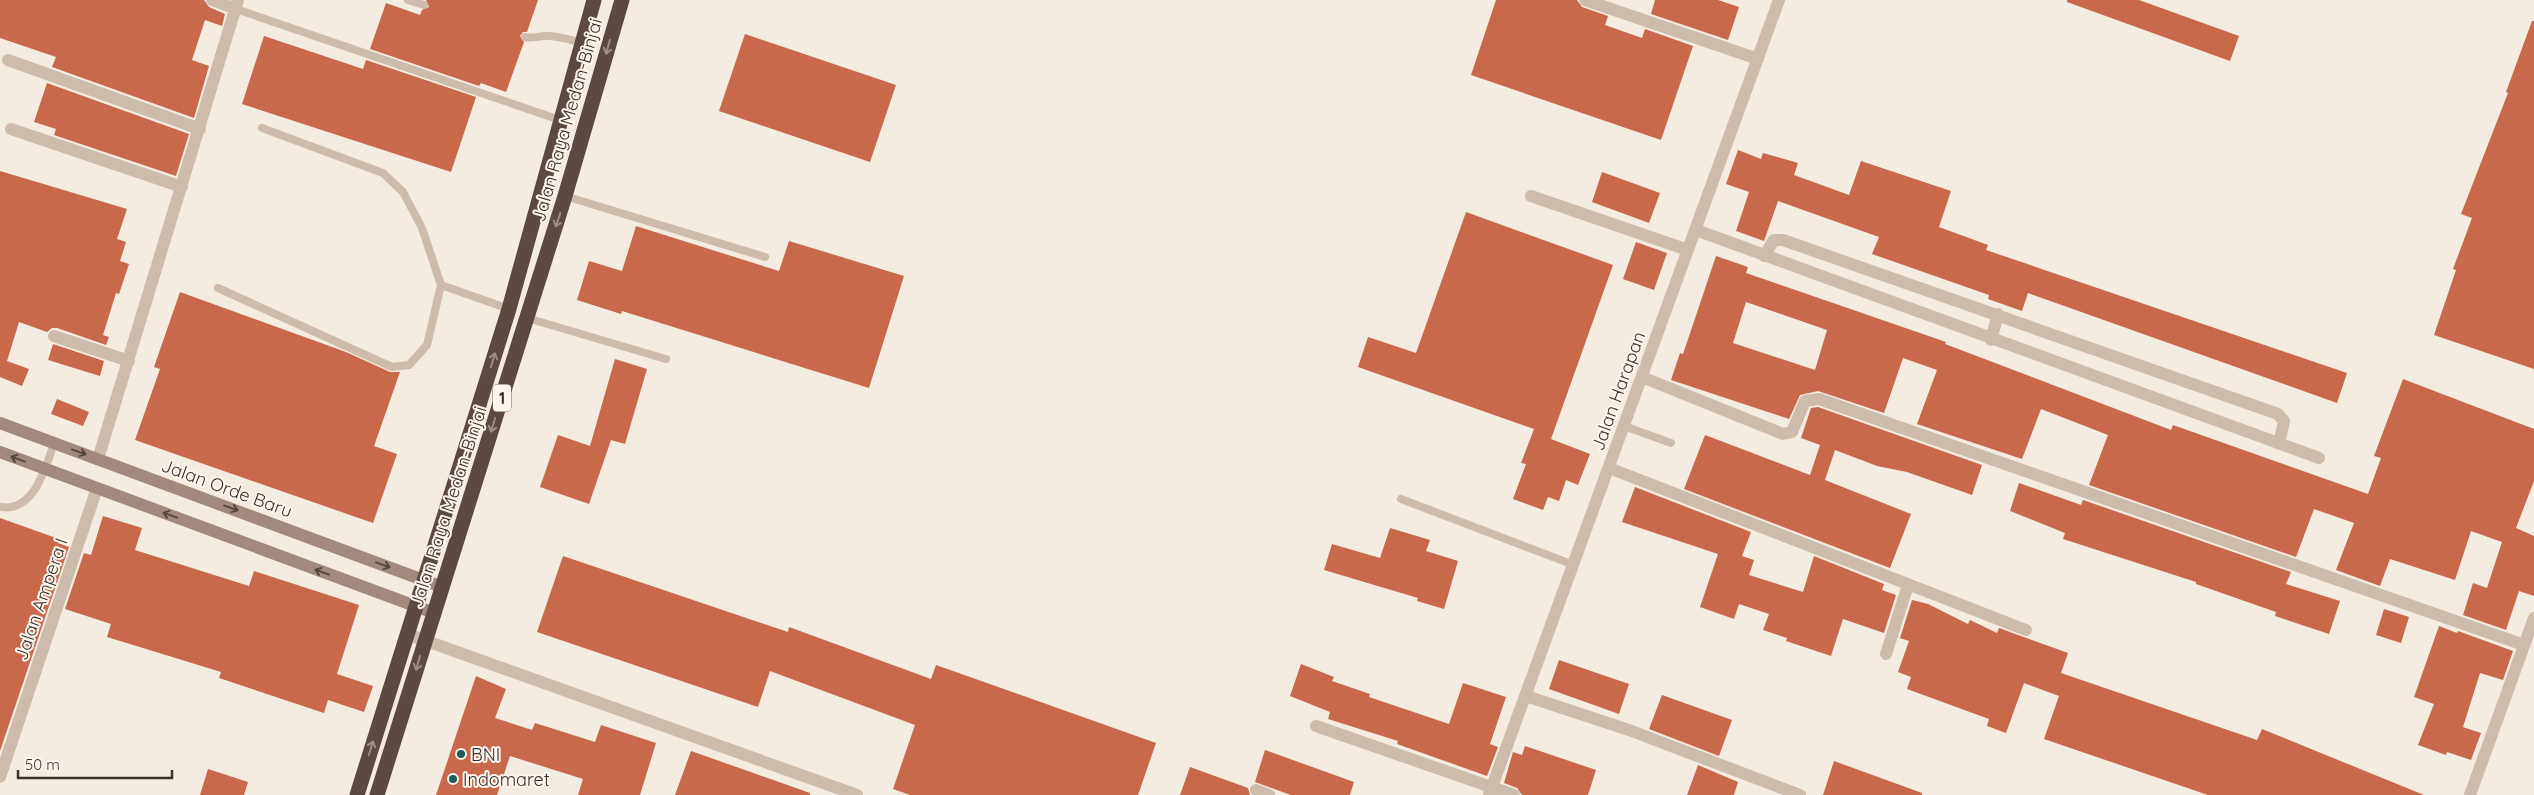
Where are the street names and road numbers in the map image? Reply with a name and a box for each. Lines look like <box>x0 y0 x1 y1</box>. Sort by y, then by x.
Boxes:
street label: Jalan Raya Medan-Binjai <box>527 16 607 224</box>
street label: Jalan Harapan <box>1586 328 1650 454</box>
road number: 1 <box>493 384 511 412</box>
street label: Jalan Raya Medan-Binjai <box>405 403 491 611</box>
street label: Jalan Orde Baru <box>158 454 296 522</box>
street label: Jalan Ampera I <box>9 535 73 663</box>

